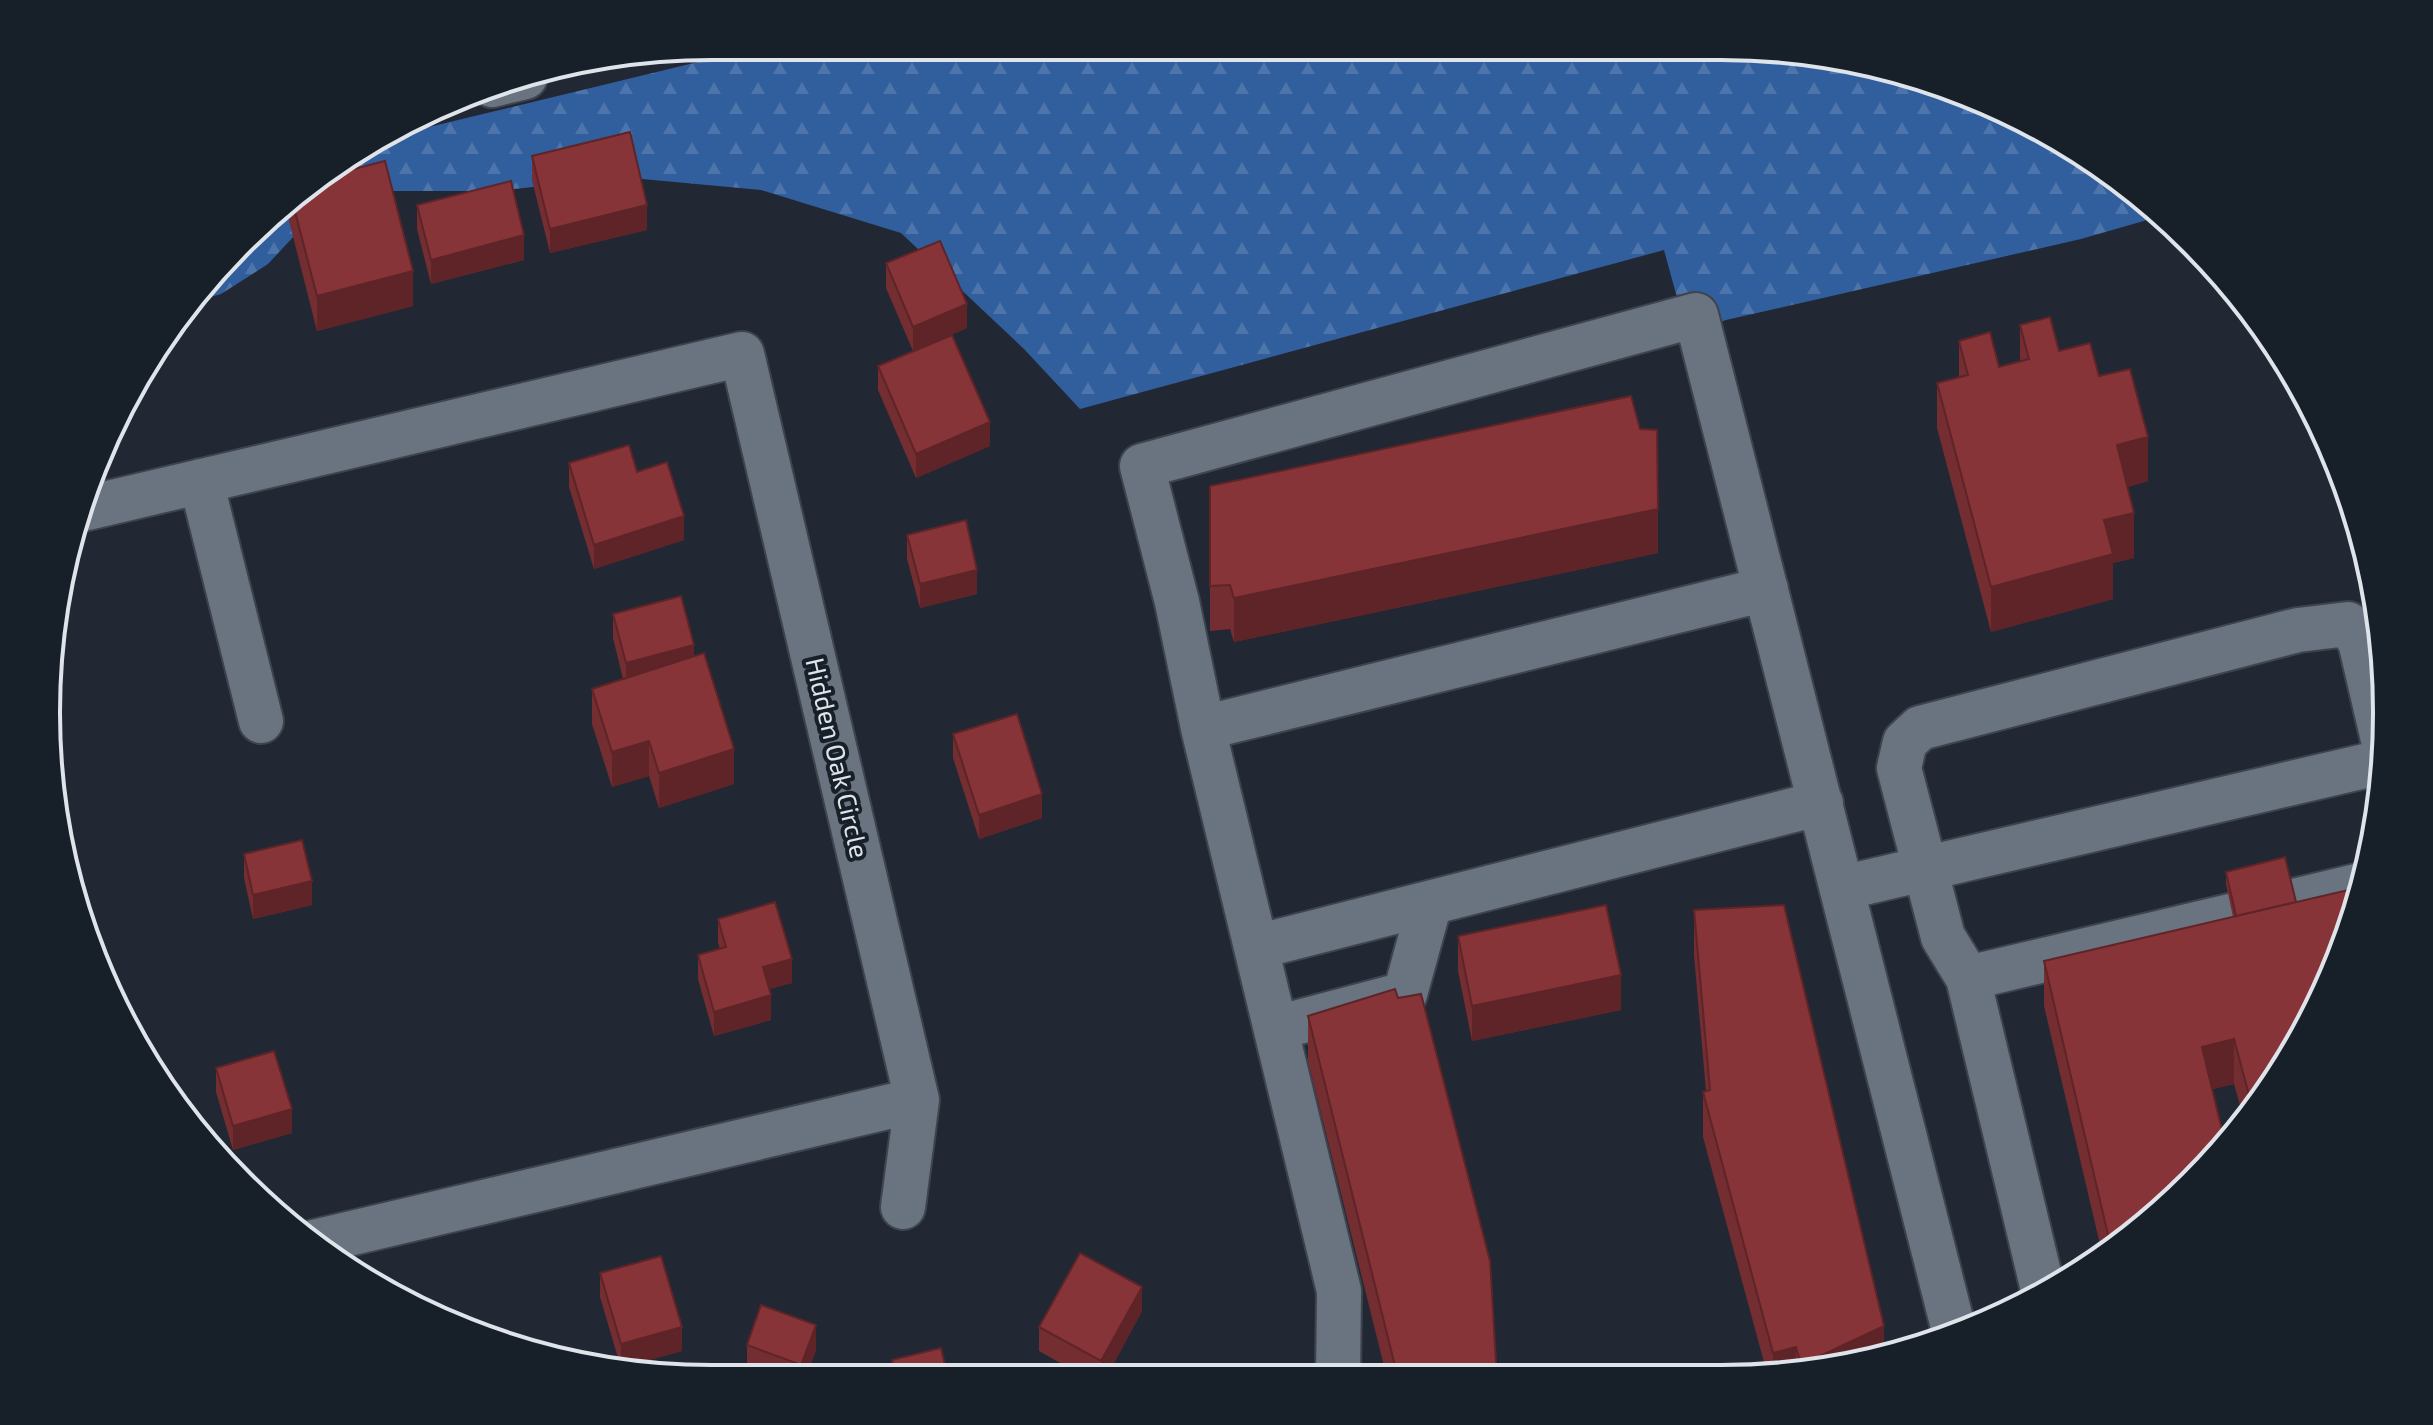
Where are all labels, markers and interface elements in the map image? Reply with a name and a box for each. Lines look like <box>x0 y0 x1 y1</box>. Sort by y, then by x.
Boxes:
street label: Hidden Oak Circle <box>800 654 877 861</box>

